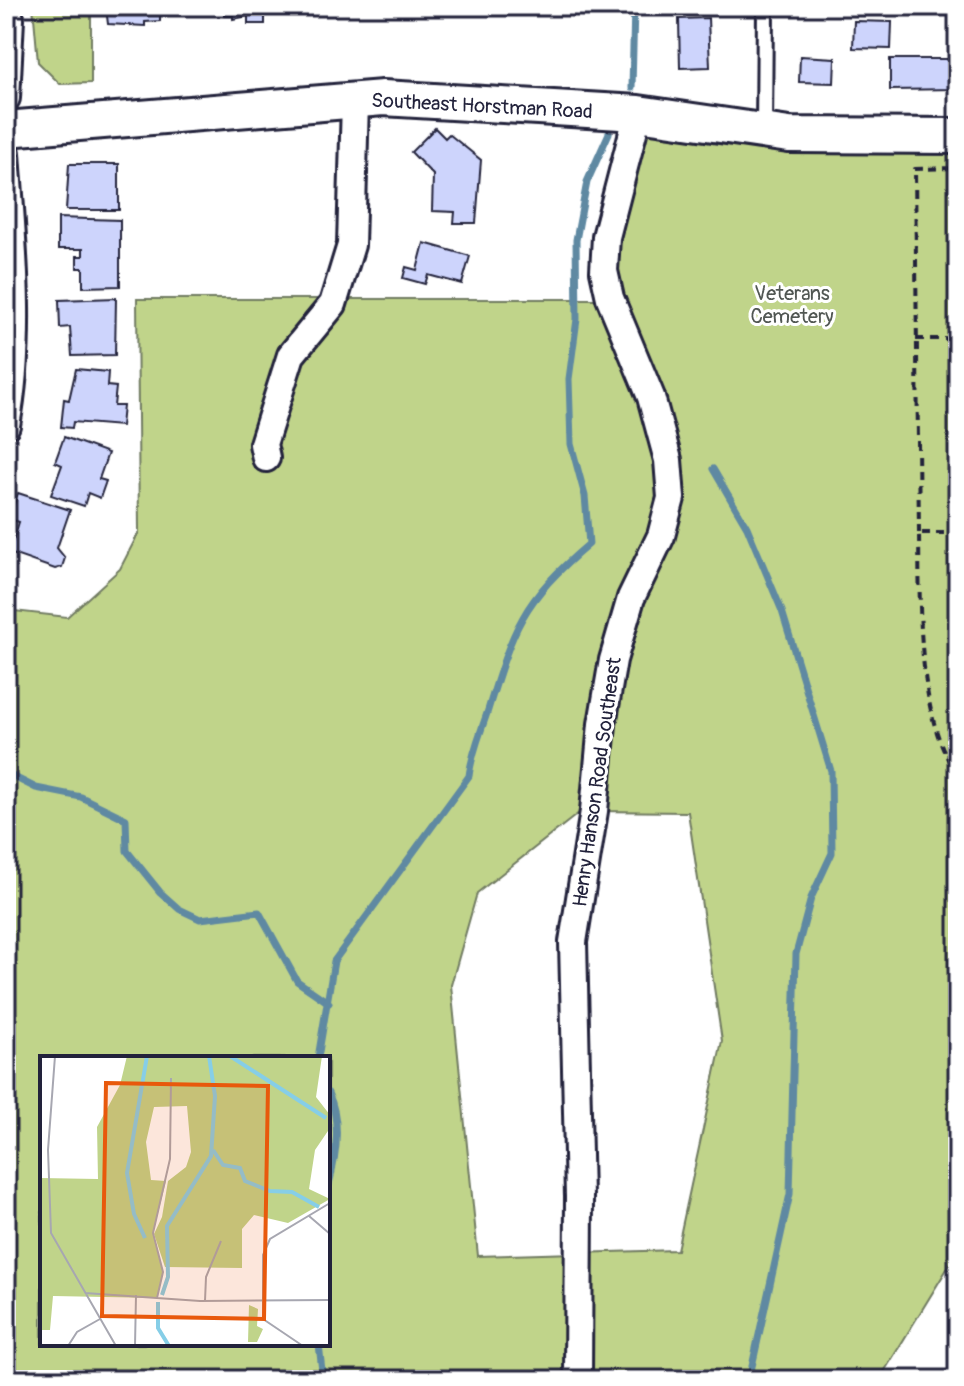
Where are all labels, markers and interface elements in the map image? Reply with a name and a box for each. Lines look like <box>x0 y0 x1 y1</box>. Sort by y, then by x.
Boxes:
street label: Southeast Horstman Road <box>371 88 593 124</box>
park label: Veterans Cemetery <box>750 281 834 329</box>
street label: Henry Hanson Road Southeast <box>567 655 627 908</box>
inset map <box>40 1056 330 1346</box>

